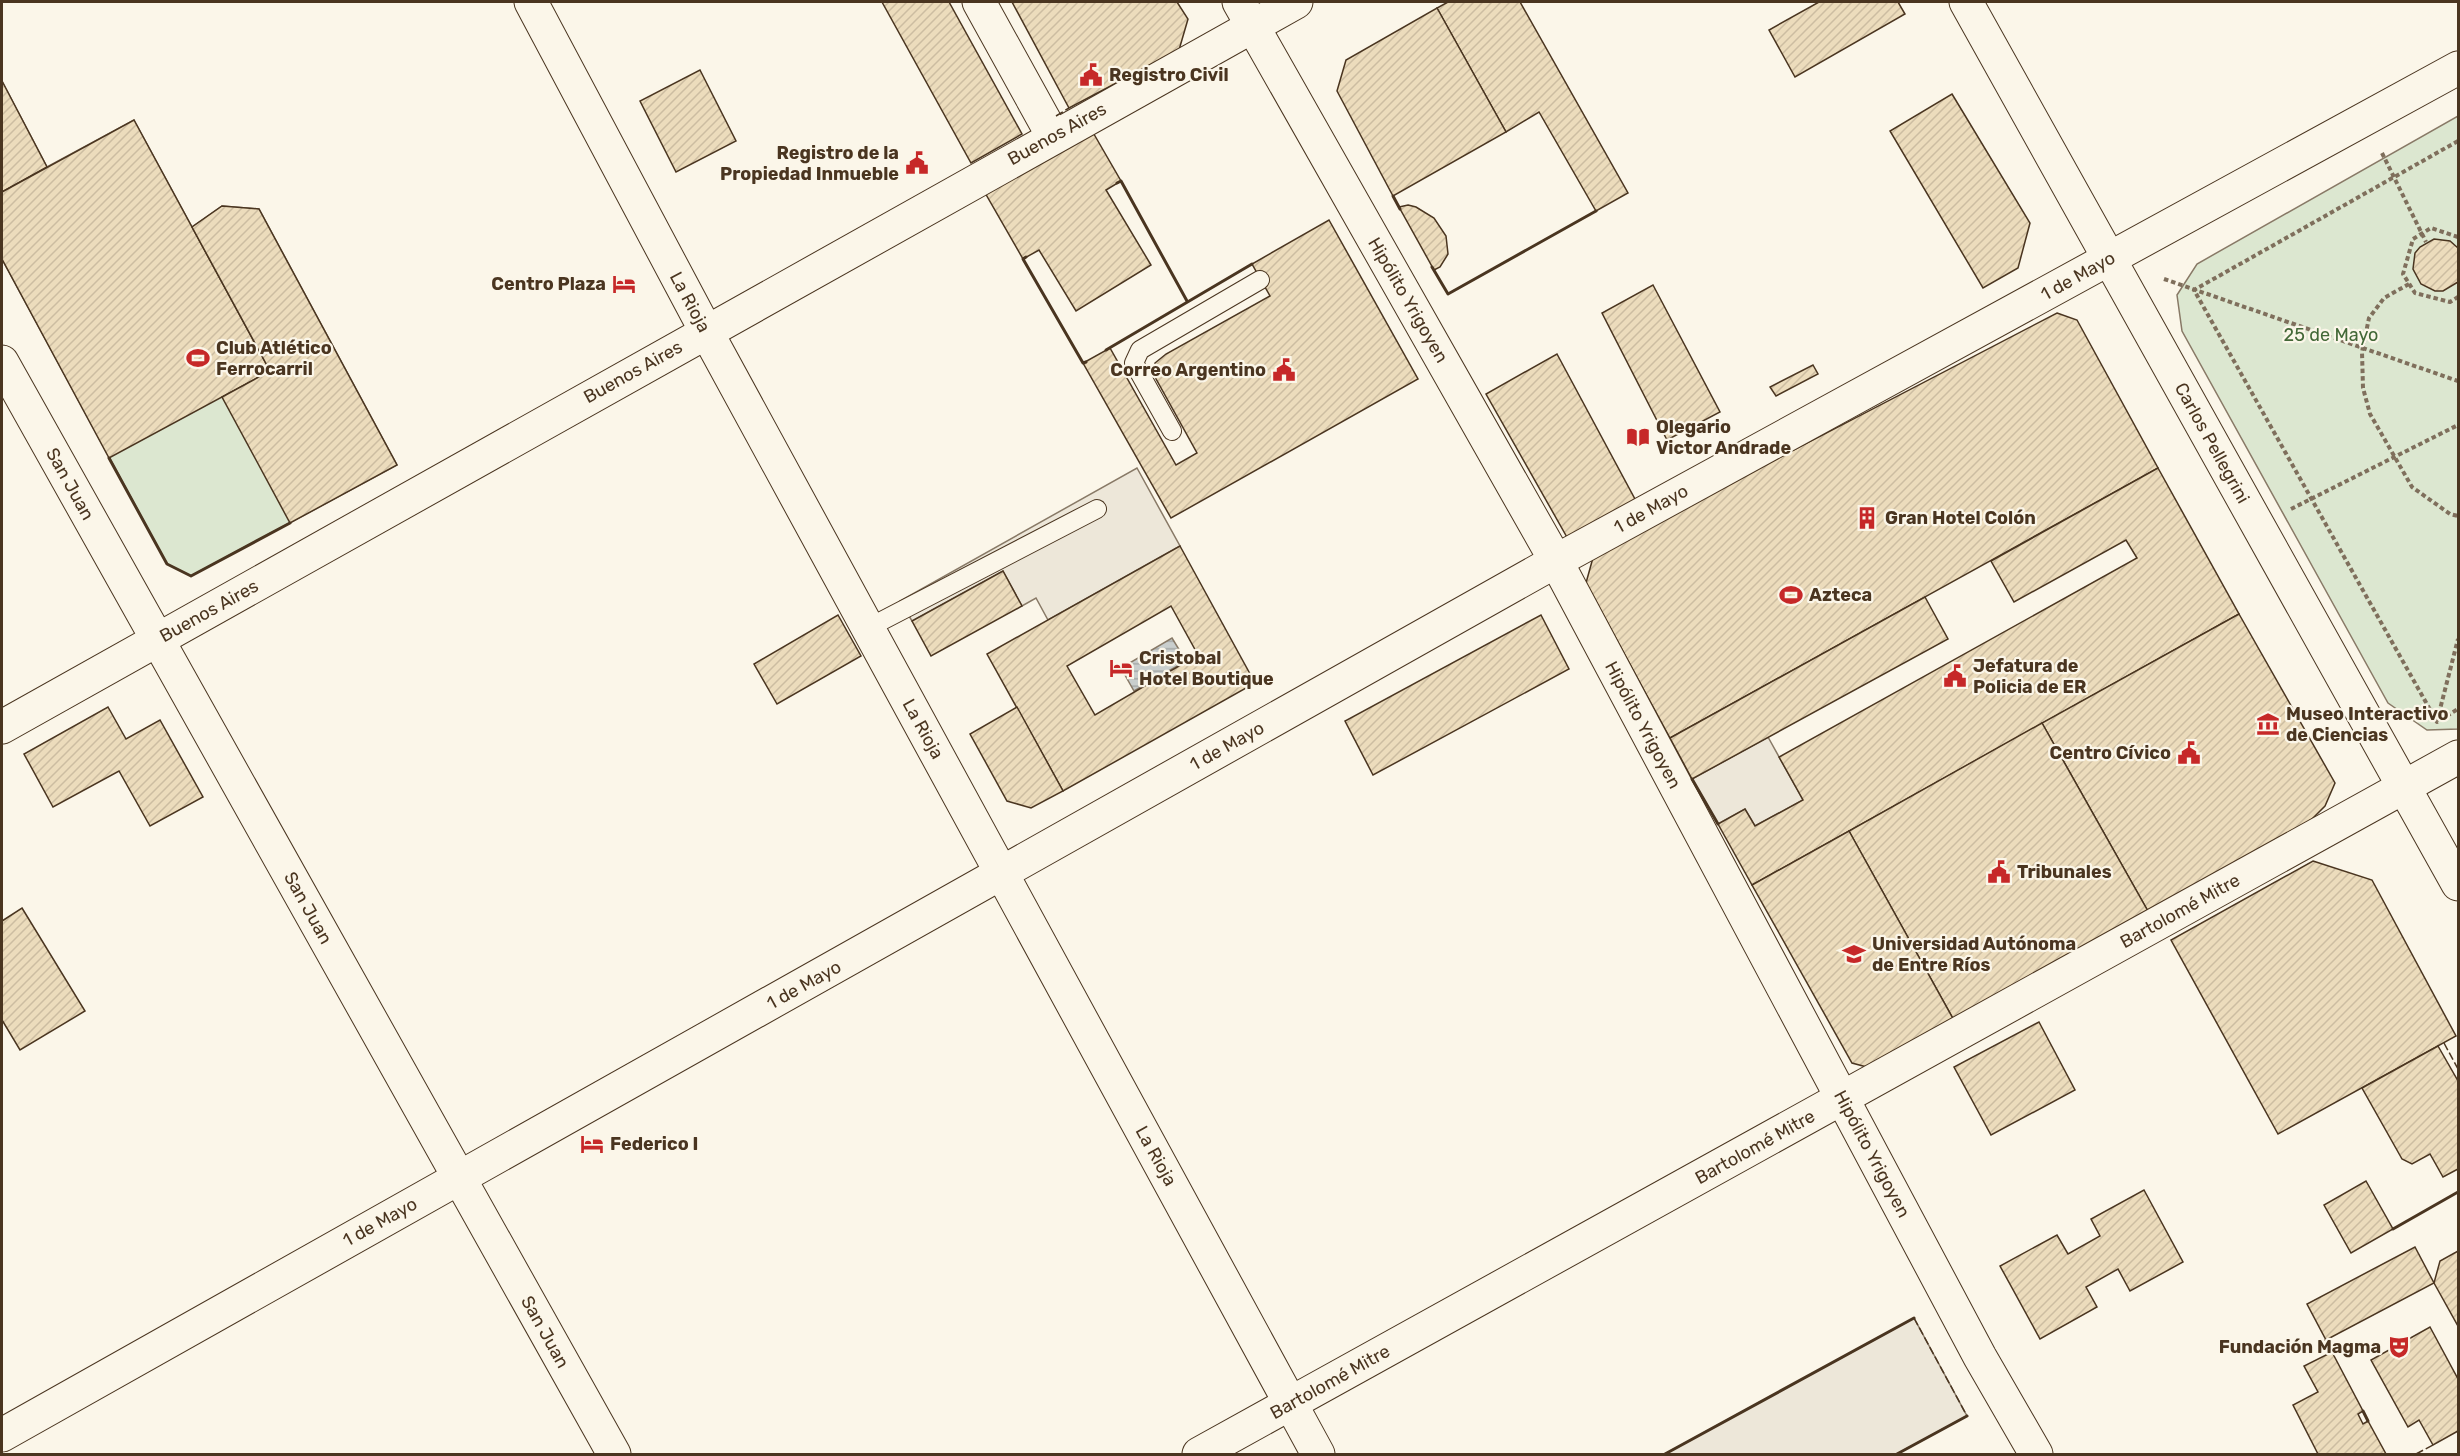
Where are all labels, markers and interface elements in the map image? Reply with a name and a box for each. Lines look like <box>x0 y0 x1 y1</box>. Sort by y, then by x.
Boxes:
public building icon: Registro Civil <box>1078 62 1104 88</box>
place label: Registro Civil <box>1109 64 1229 86</box>
street label: Buenos Aires <box>1004 98 1110 170</box>
place label: Registro de la Propiedad Inmueble <box>720 142 899 185</box>
public building icon: Registro de la Propiedad Inmueble <box>904 150 930 176</box>
street label: Hipólito Yrigoyen <box>1363 233 1453 367</box>
street label: 1 de Mayo <box>2037 247 2119 305</box>
street label: La Rioja <box>665 268 715 336</box>
hotel icon: Centro Plaza <box>611 271 637 297</box>
place label: Centro Plaza <box>491 273 606 295</box>
park label: 25 de Mayo <box>2284 324 2378 346</box>
street label: Buenos Aires <box>580 336 686 408</box>
place label: Club Atlético Ferrocarril <box>216 337 332 380</box>
sports icon: Club Atlético Ferrocarril <box>185 345 211 371</box>
public building icon: Correo Argentino <box>1271 357 1297 383</box>
place label: Correo Argentino <box>1110 359 1266 381</box>
street label: Carlos Pellegrini <box>2170 379 2254 507</box>
place label: Olegario Victor Andrade <box>1656 416 1791 459</box>
library icon: Olegario Victor Andrade <box>1625 424 1651 450</box>
street label: San Juan <box>41 444 99 524</box>
street label: 1 de Mayo <box>1610 480 1692 538</box>
building icon: Gran Hotel Colón <box>1854 505 1880 531</box>
place label: Gran Hotel Colón <box>1885 507 2036 529</box>
street label: Buenos Aires <box>156 575 262 647</box>
sports icon: Azteca <box>1778 582 1804 608</box>
place label: Azteca <box>1809 584 1872 606</box>
place label: Cristobal Hotel Boutique <box>1139 647 1274 690</box>
hotel icon: Cristobal Hotel Boutique <box>1108 655 1134 681</box>
place label: Jefatura de Policia de ER <box>1973 655 2086 698</box>
street label: Hipólito Yrigoyen <box>1600 658 1686 792</box>
public building icon: Jefatura de Policia de ER <box>1942 663 1968 689</box>
street label: La Rioja <box>898 695 948 763</box>
place label: Museo Interactivo de Ciencias <box>2286 703 2449 746</box>
museum icon: Museo Interactivo de Ciencias <box>2255 711 2281 737</box>
street label: 1 de Mayo <box>1186 717 1268 775</box>
public building icon: Centro Cívico <box>2176 740 2202 766</box>
place label: Centro Cívico <box>2050 742 2171 764</box>
public building icon: Tribunales <box>1986 859 2012 885</box>
place label: Tribunales <box>2017 861 2112 883</box>
street label: San Juan <box>279 868 337 948</box>
street label: Bartolomé Mitre <box>2116 869 2244 953</box>
place label: Universidad Autónoma de Entre Ríos <box>1872 933 2076 976</box>
school or university icon: Universidad Autónoma de Entre Ríos <box>1841 941 1867 967</box>
street label: 1 de Mayo <box>763 956 845 1014</box>
street label: Hipólito Yrigoyen <box>1829 1087 1915 1221</box>
street label: Bartolomé Mitre <box>1691 1105 1819 1189</box>
street label: La Rioja <box>1131 1122 1181 1190</box>
hotel icon: Federico I <box>579 1131 605 1157</box>
place label: Federico I <box>610 1133 698 1155</box>
street label: 1 de Mayo <box>339 1193 421 1251</box>
street label: San Juan <box>516 1292 574 1372</box>
theatre icon: Fundación Magma <box>2386 1334 2412 1360</box>
place label: Fundación Magma <box>2219 1336 2381 1358</box>
street label: Bartolomé Mitre <box>1266 1340 1394 1424</box>

